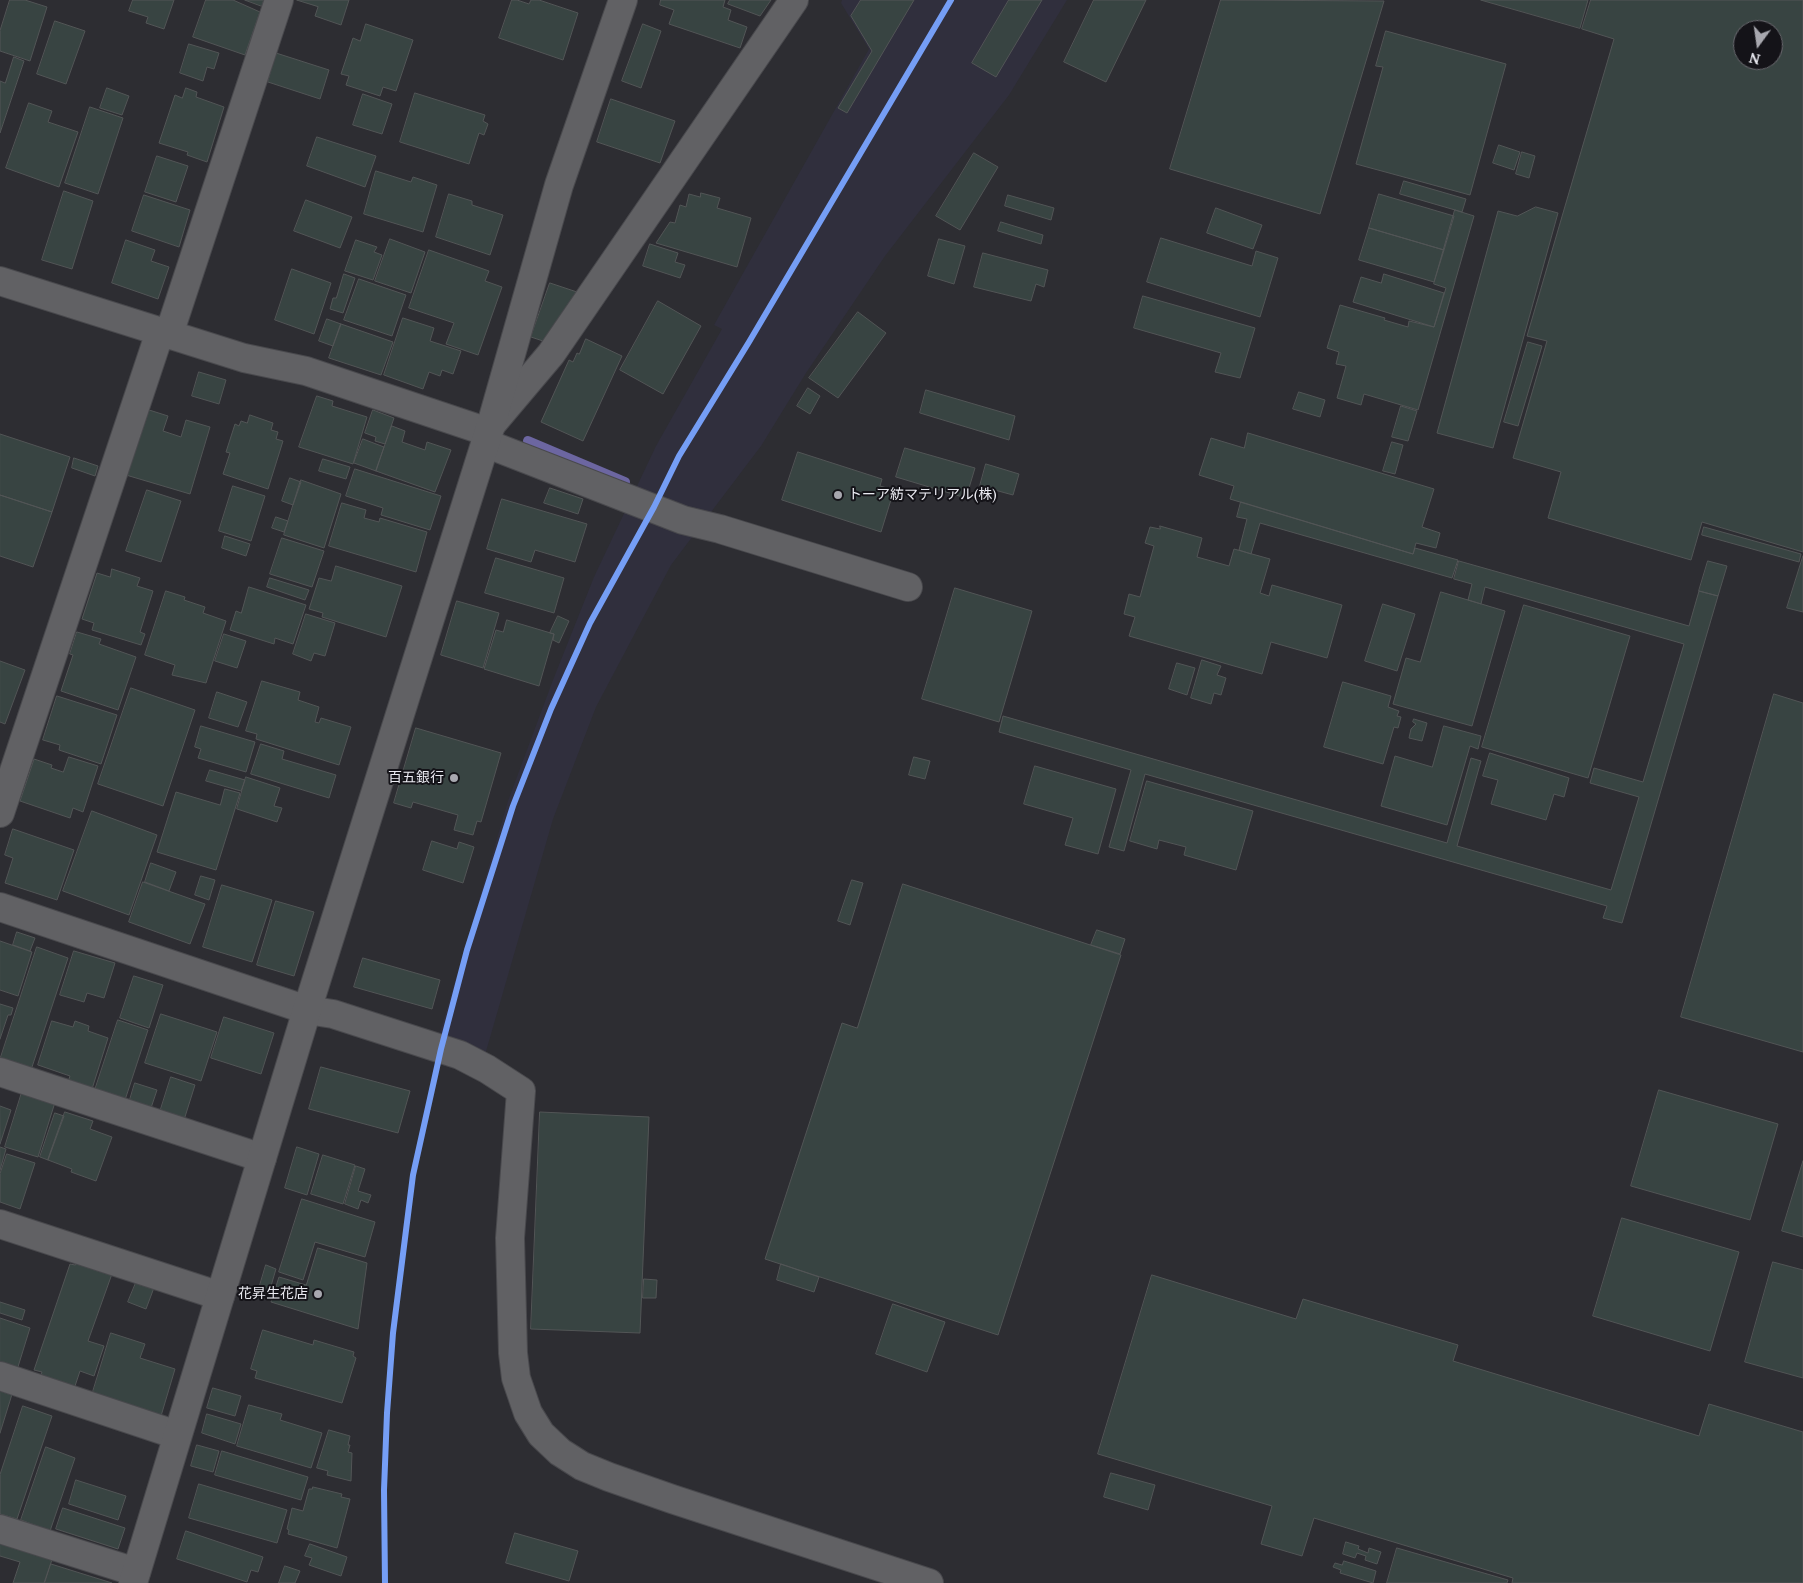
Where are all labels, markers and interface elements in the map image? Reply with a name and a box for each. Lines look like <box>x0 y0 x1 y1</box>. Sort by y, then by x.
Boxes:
north arrow <box>1733 20 1783 70</box>
text: N <box>1747 49 1762 69</box>
place label: トーア紡マテリアル(株) <box>848 487 997 503</box>
marker: トーア紡マテリアル(株) <box>832 489 844 501</box>
place label: 百五銀行 <box>388 770 444 786</box>
marker: 百五銀行 <box>448 772 460 784</box>
place label: 花昇生花店 <box>238 1286 308 1302</box>
marker: 花昇生花店 <box>312 1288 324 1300</box>

